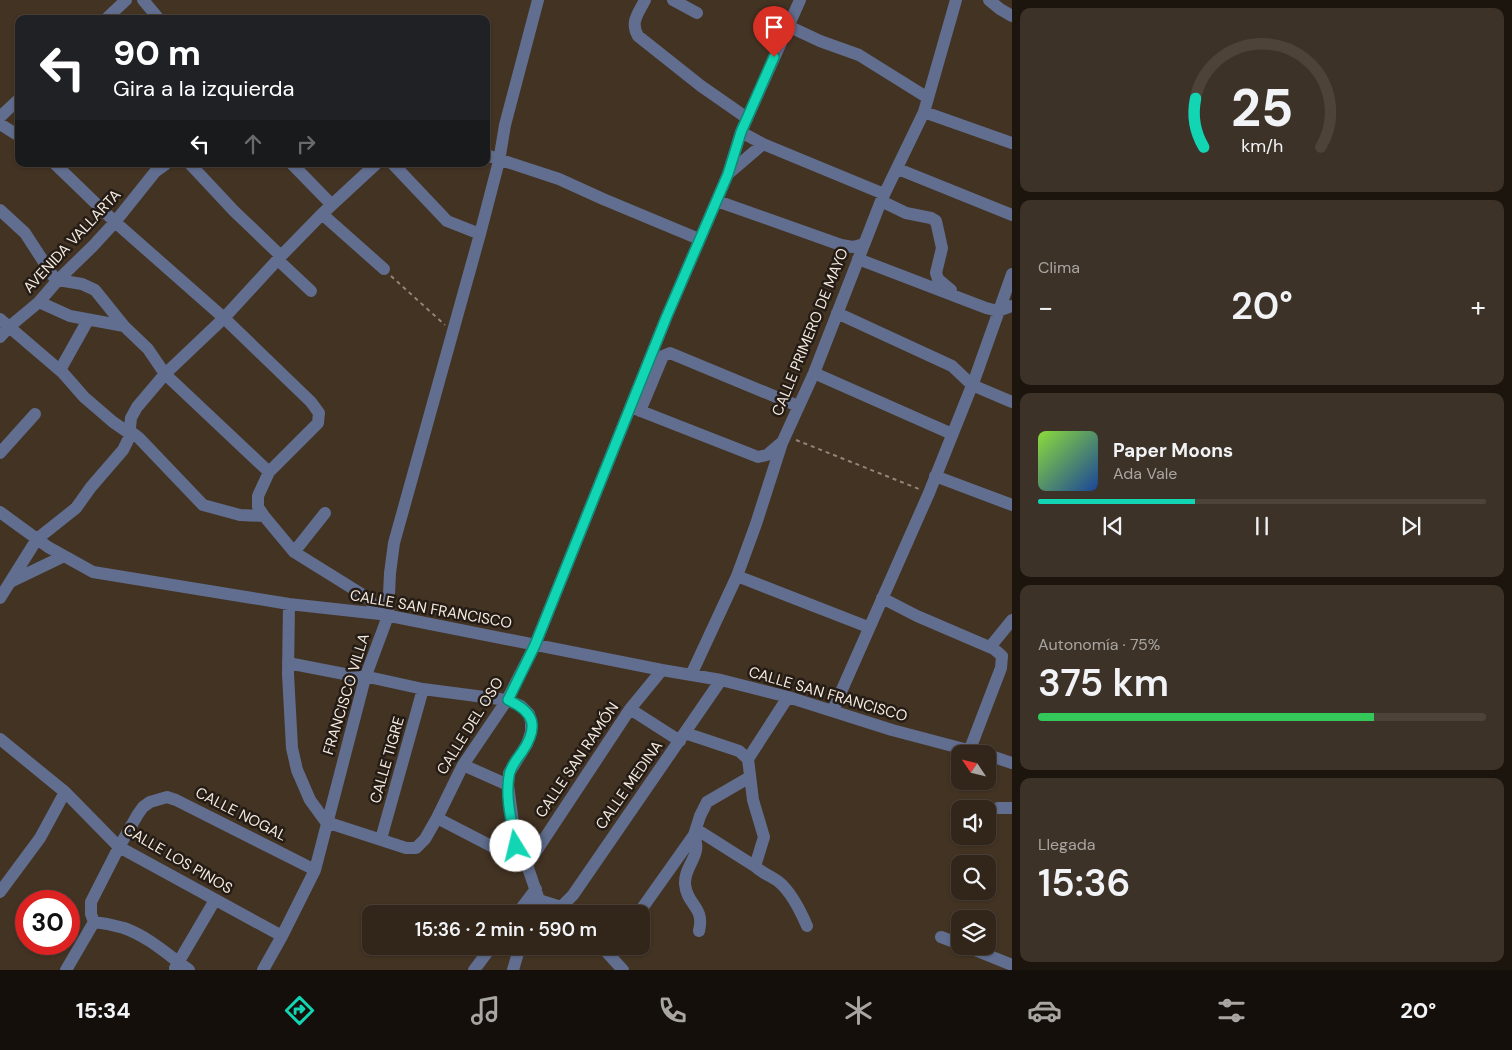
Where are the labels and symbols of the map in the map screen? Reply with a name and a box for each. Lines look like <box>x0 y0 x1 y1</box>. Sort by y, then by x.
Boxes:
pin <box>753 6 795 57</box>
street label: AVENIDA VALLARTA <box>19 185 125 297</box>
street label: CALLE PRIMERO DE MAYO <box>767 245 853 419</box>
street label: CALLE SAN FRANCISCO <box>348 585 514 633</box>
street label: FRANCISCO VILLA <box>318 631 374 757</box>
street label: CALLE SAN FRANCISCO <box>746 662 910 726</box>
street label: CALLE DEL OSO <box>432 673 508 779</box>
street label: CALLE SAN RAMÓN <box>531 698 623 822</box>
street label: CALLE TIGRE <box>365 714 409 806</box>
street label: CALLE MEDINA <box>591 737 667 833</box>
north arrow <box>951 745 996 790</box>
street label: CALLE NOGAL <box>192 782 290 846</box>
position arrow <box>489 819 541 871</box>
street label: CALLE LOS PINOS <box>120 820 236 899</box>
speed limit sign: 30 <box>15 890 80 955</box>

